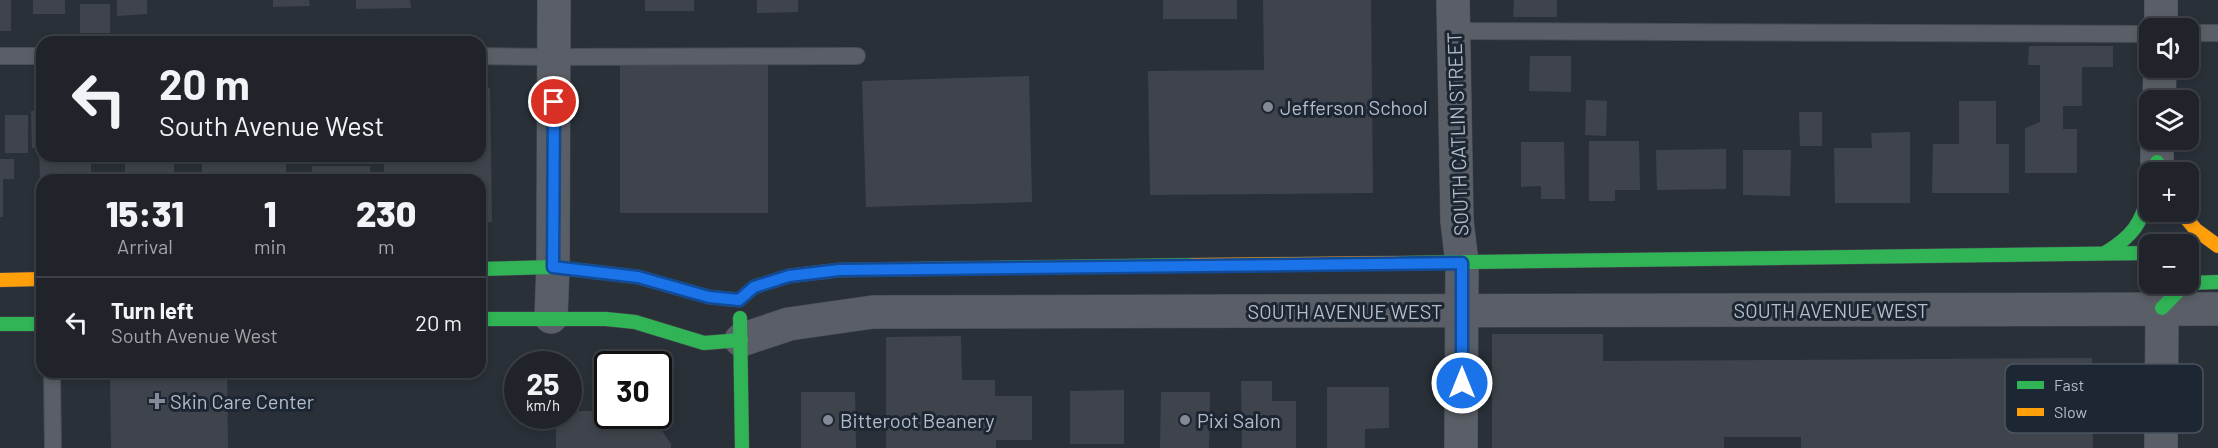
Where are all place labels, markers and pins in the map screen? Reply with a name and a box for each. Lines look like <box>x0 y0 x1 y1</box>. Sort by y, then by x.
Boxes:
pin <box>528 76 579 127</box>
place label: Jefferson School <box>1280 95 1428 119</box>
marker: Jefferson School <box>1261 100 1275 114</box>
place label: Skin Care Center <box>170 389 314 413</box>
marker: Skin Care Center <box>148 392 166 410</box>
place label: Bitteroot Beanery <box>840 408 994 432</box>
place label: Pixi Salon <box>1197 408 1281 432</box>
marker: Bitteroot Beanery <box>821 413 835 427</box>
marker: Pixi Salon <box>1178 413 1192 427</box>

